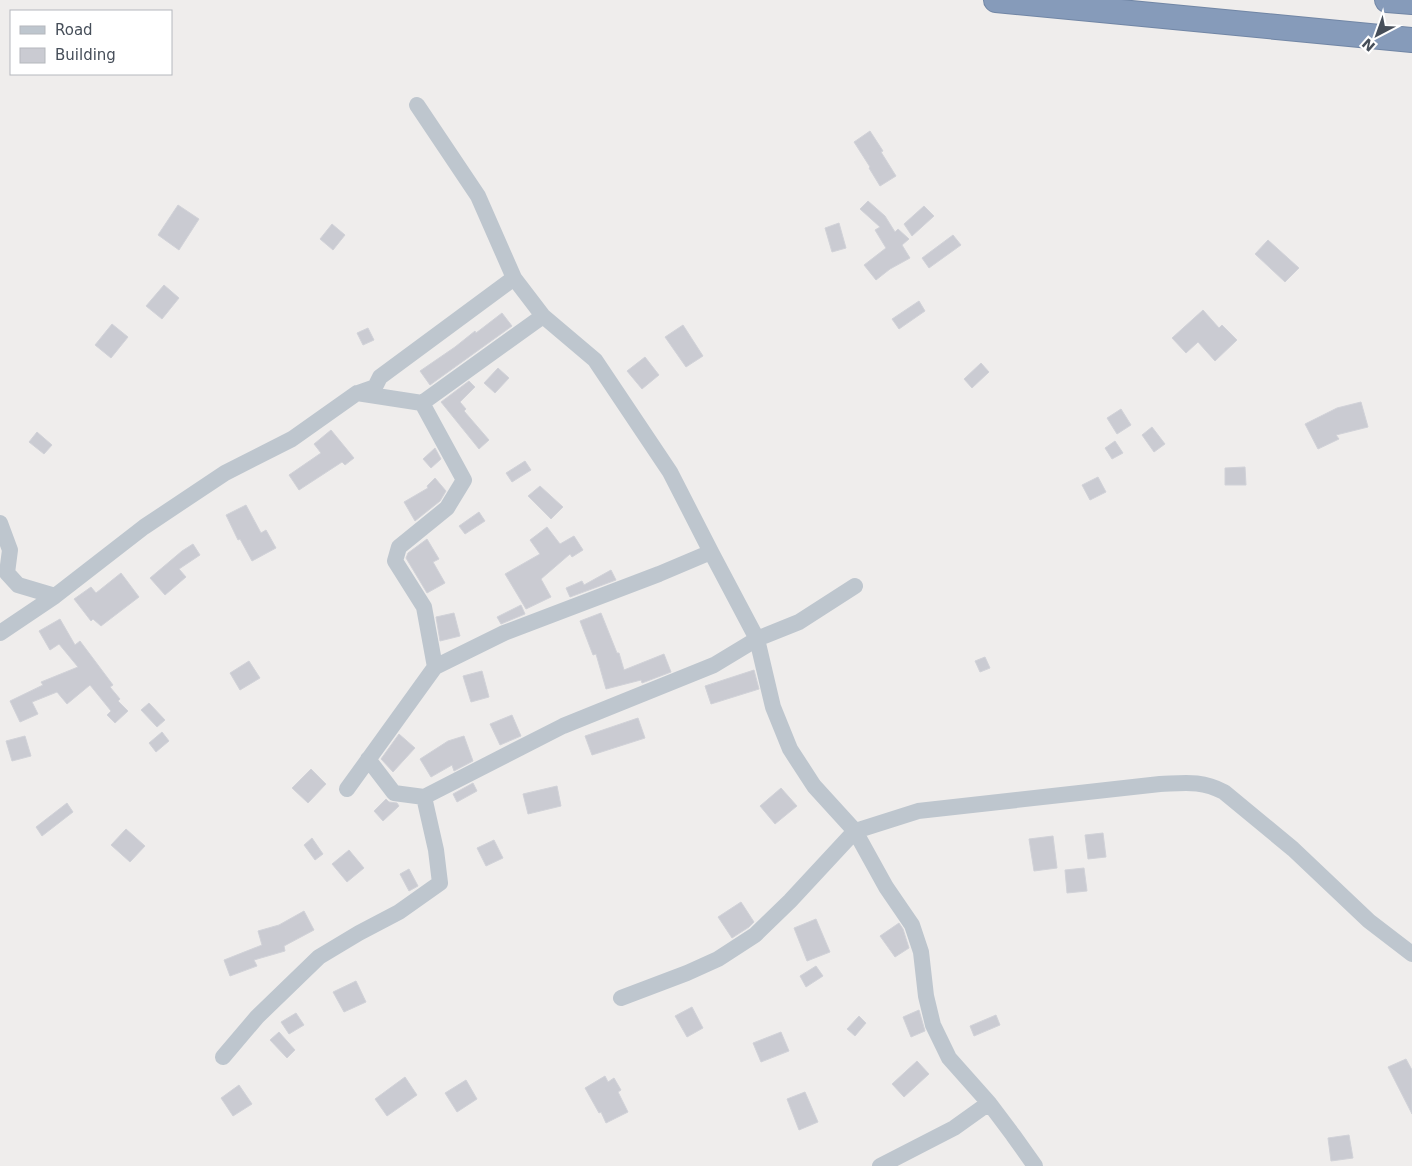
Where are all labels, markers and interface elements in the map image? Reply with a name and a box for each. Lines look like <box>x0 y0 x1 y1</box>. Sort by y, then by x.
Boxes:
legend <box>10 10 172 75</box>
north arrow <box>1352 10 1402 60</box>
text: Road <box>55 21 93 39</box>
text: N <box>1359 35 1378 55</box>
text: Building <box>55 46 116 64</box>

